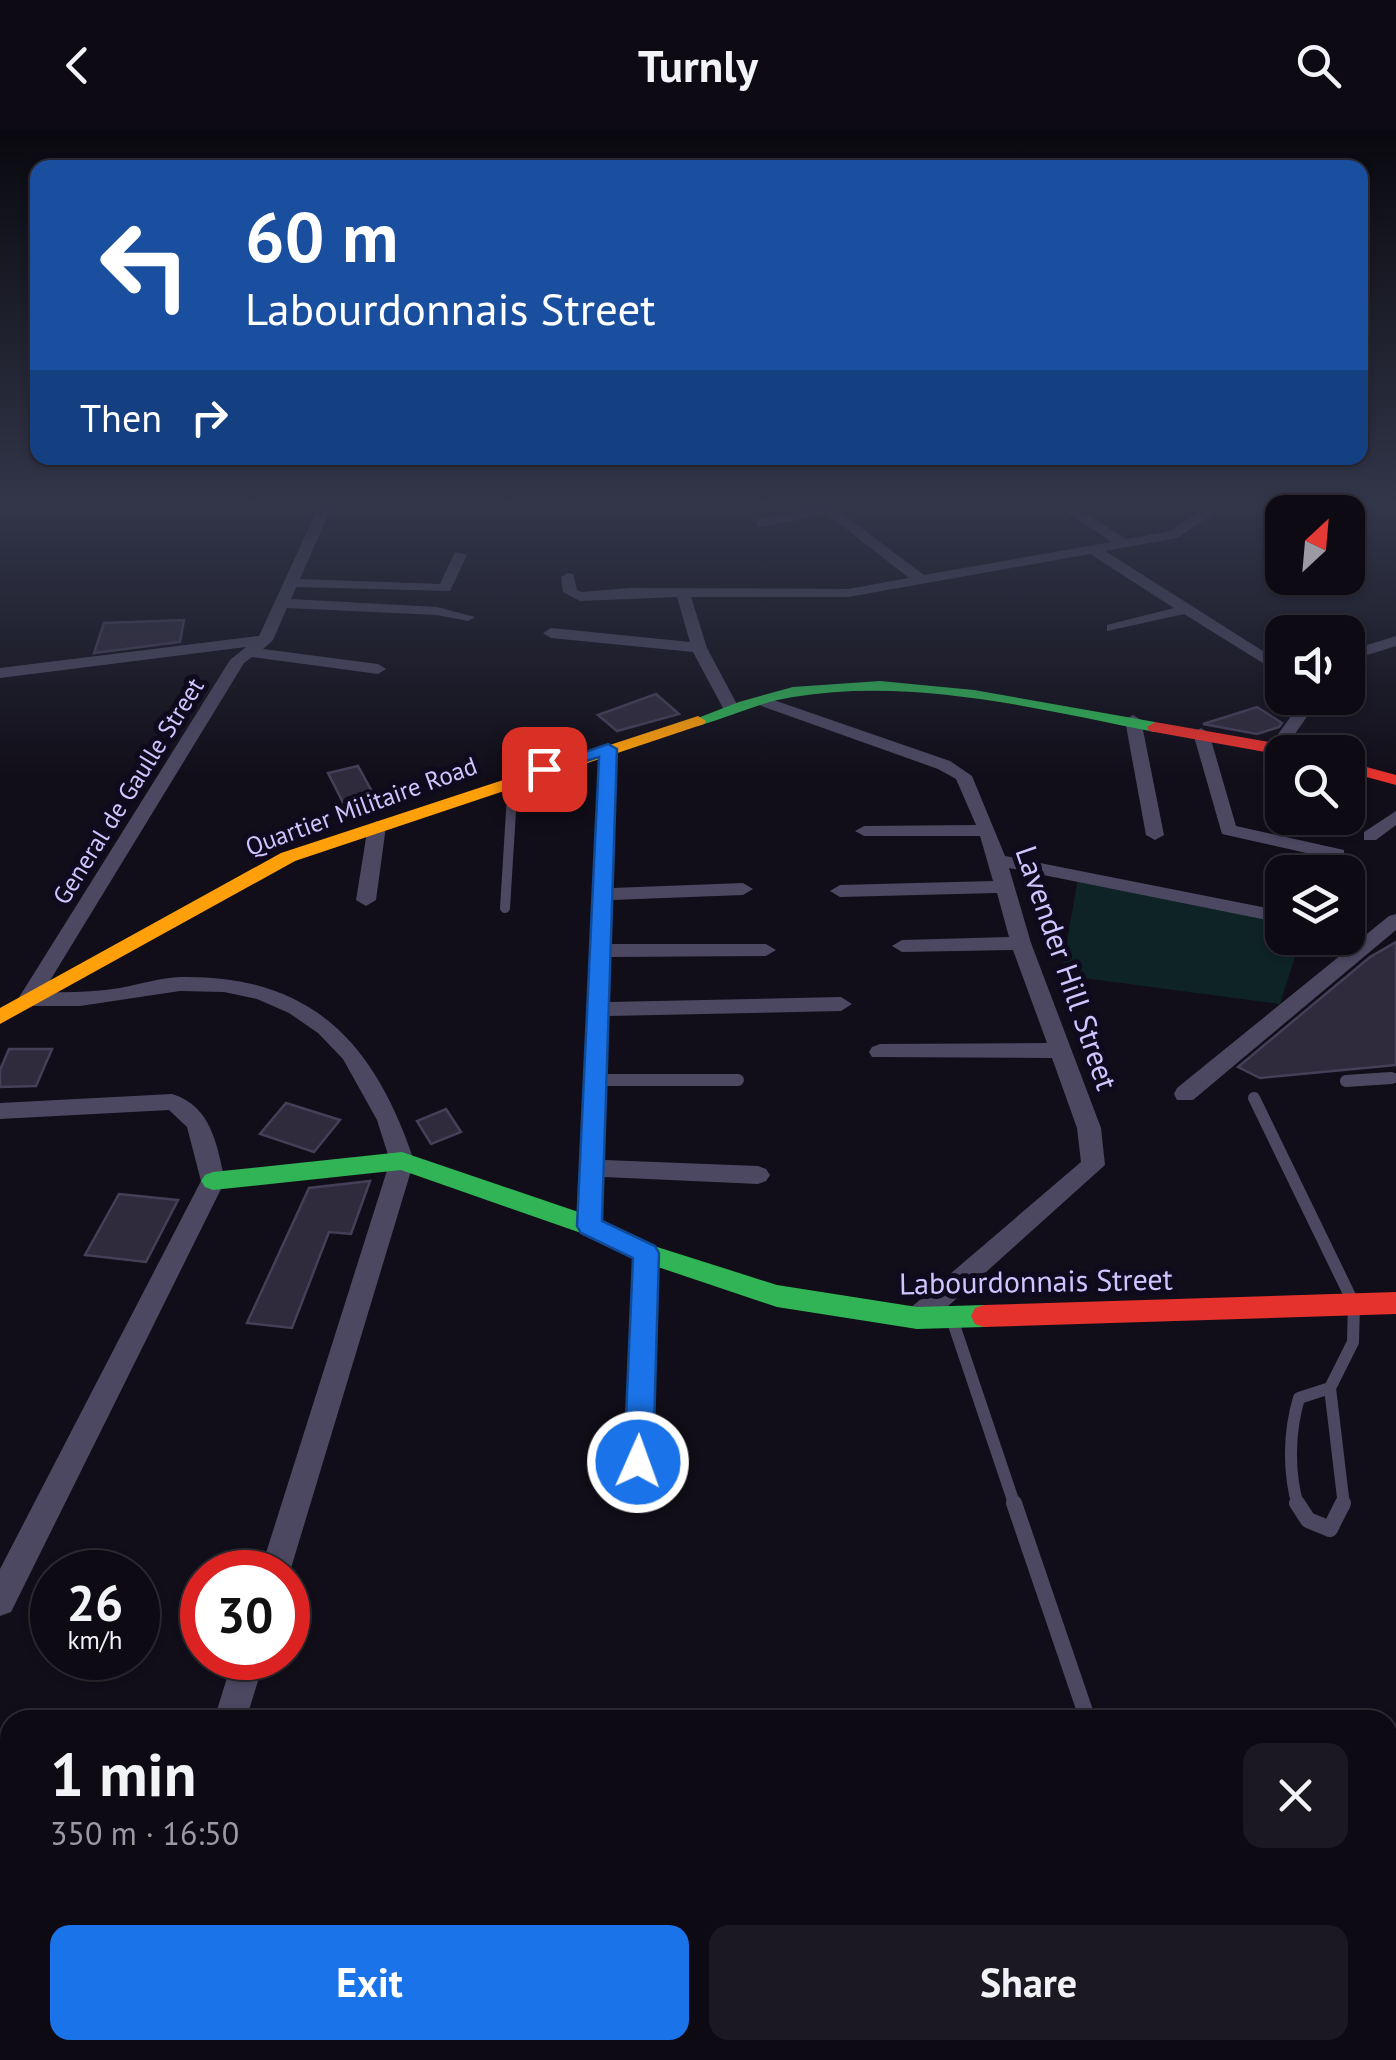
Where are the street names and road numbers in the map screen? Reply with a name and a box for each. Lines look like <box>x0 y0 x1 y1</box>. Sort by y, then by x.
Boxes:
street label: General de Gaulle Street <box>45 671 211 910</box>
street label: Quartier Militaire Road <box>241 749 481 863</box>
street label: Lavender Hill Street <box>1007 840 1127 1095</box>
street label: Labourdonnais Street <box>899 1259 1173 1302</box>

